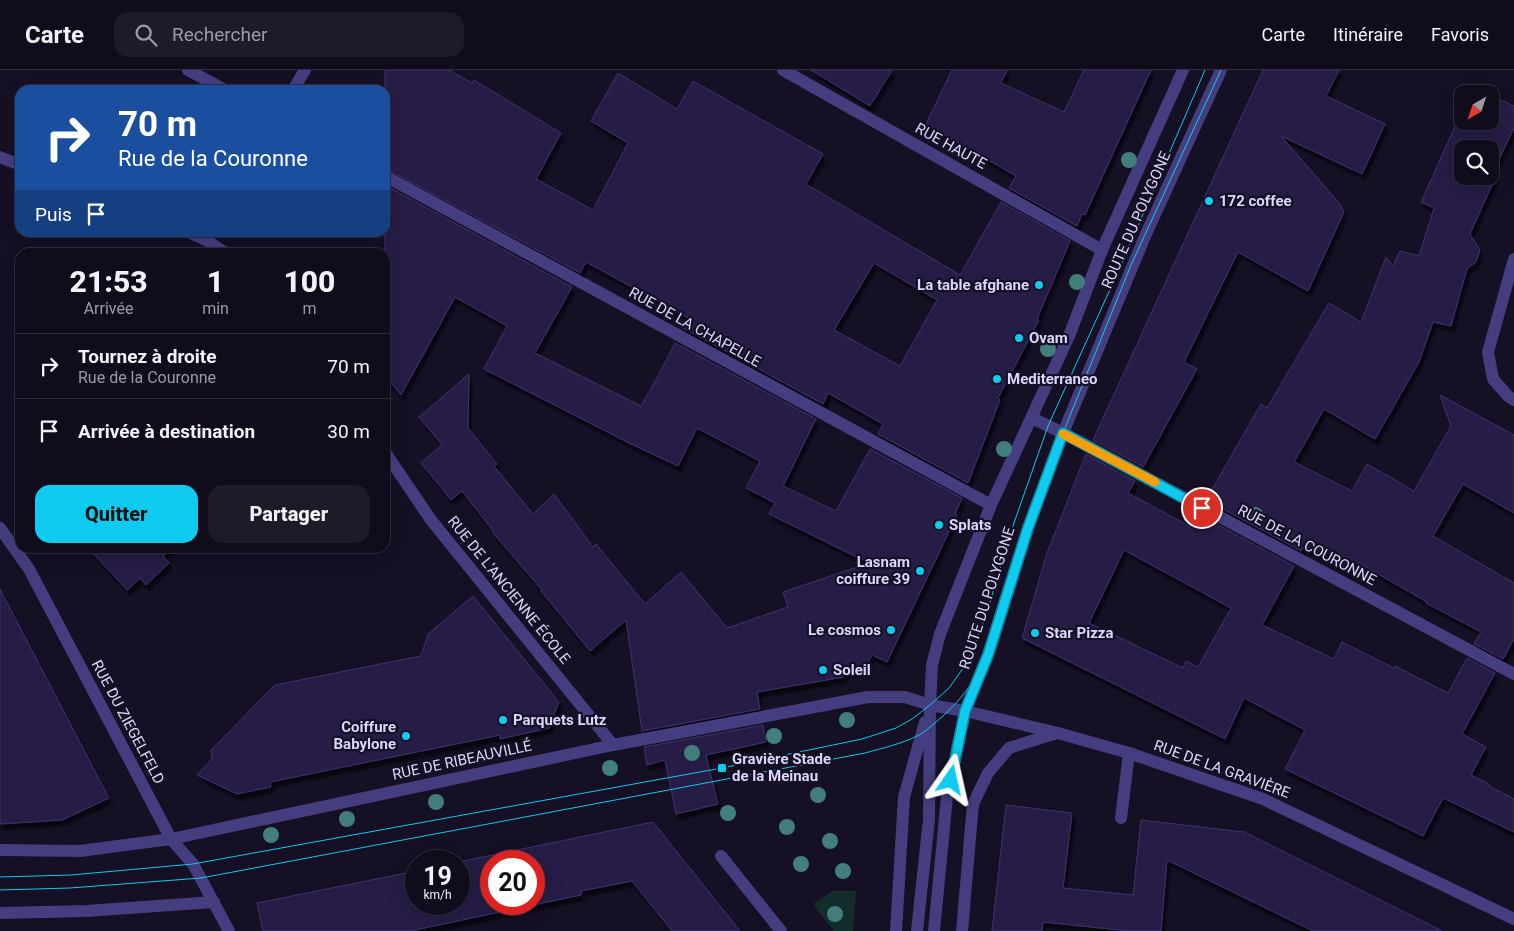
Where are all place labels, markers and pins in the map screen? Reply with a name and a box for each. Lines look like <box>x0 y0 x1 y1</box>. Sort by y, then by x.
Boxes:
place label: 172 coffee <box>1219 192 1292 210</box>
marker: 172 coffee <box>1203 195 1215 207</box>
place label: La table afghane <box>917 276 1029 294</box>
marker: La table afghane <box>1033 279 1045 291</box>
place label: Ovam <box>1029 329 1068 347</box>
marker: Ovam <box>1013 332 1025 344</box>
place label: Mediterraneo <box>1007 370 1098 388</box>
marker: Mediterraneo <box>991 373 1003 385</box>
pin <box>1181 487 1223 529</box>
place label: Splats <box>949 516 992 534</box>
marker: Splats <box>933 519 945 531</box>
place label: Lasnam coiffure 39 <box>836 553 910 588</box>
marker: Lasnam coiffure 39 <box>914 565 926 577</box>
place label: Le cosmos <box>808 621 881 639</box>
marker: Le cosmos <box>885 624 897 636</box>
place label: Star Pizza <box>1045 624 1114 642</box>
marker: Star Pizza <box>1029 627 1041 639</box>
place label: Soleil <box>833 661 871 679</box>
marker: Soleil <box>817 664 829 676</box>
place label: Parquets Lutz <box>513 711 607 729</box>
marker: Parquets Lutz <box>497 714 509 726</box>
place label: Coiffure Babylone <box>334 718 396 753</box>
marker: Coiffure Babylone <box>400 730 412 742</box>
place label: Gravière Stade de la Meinau <box>732 750 831 785</box>
marker: Gravière Stade de la Meinau <box>716 762 728 774</box>

